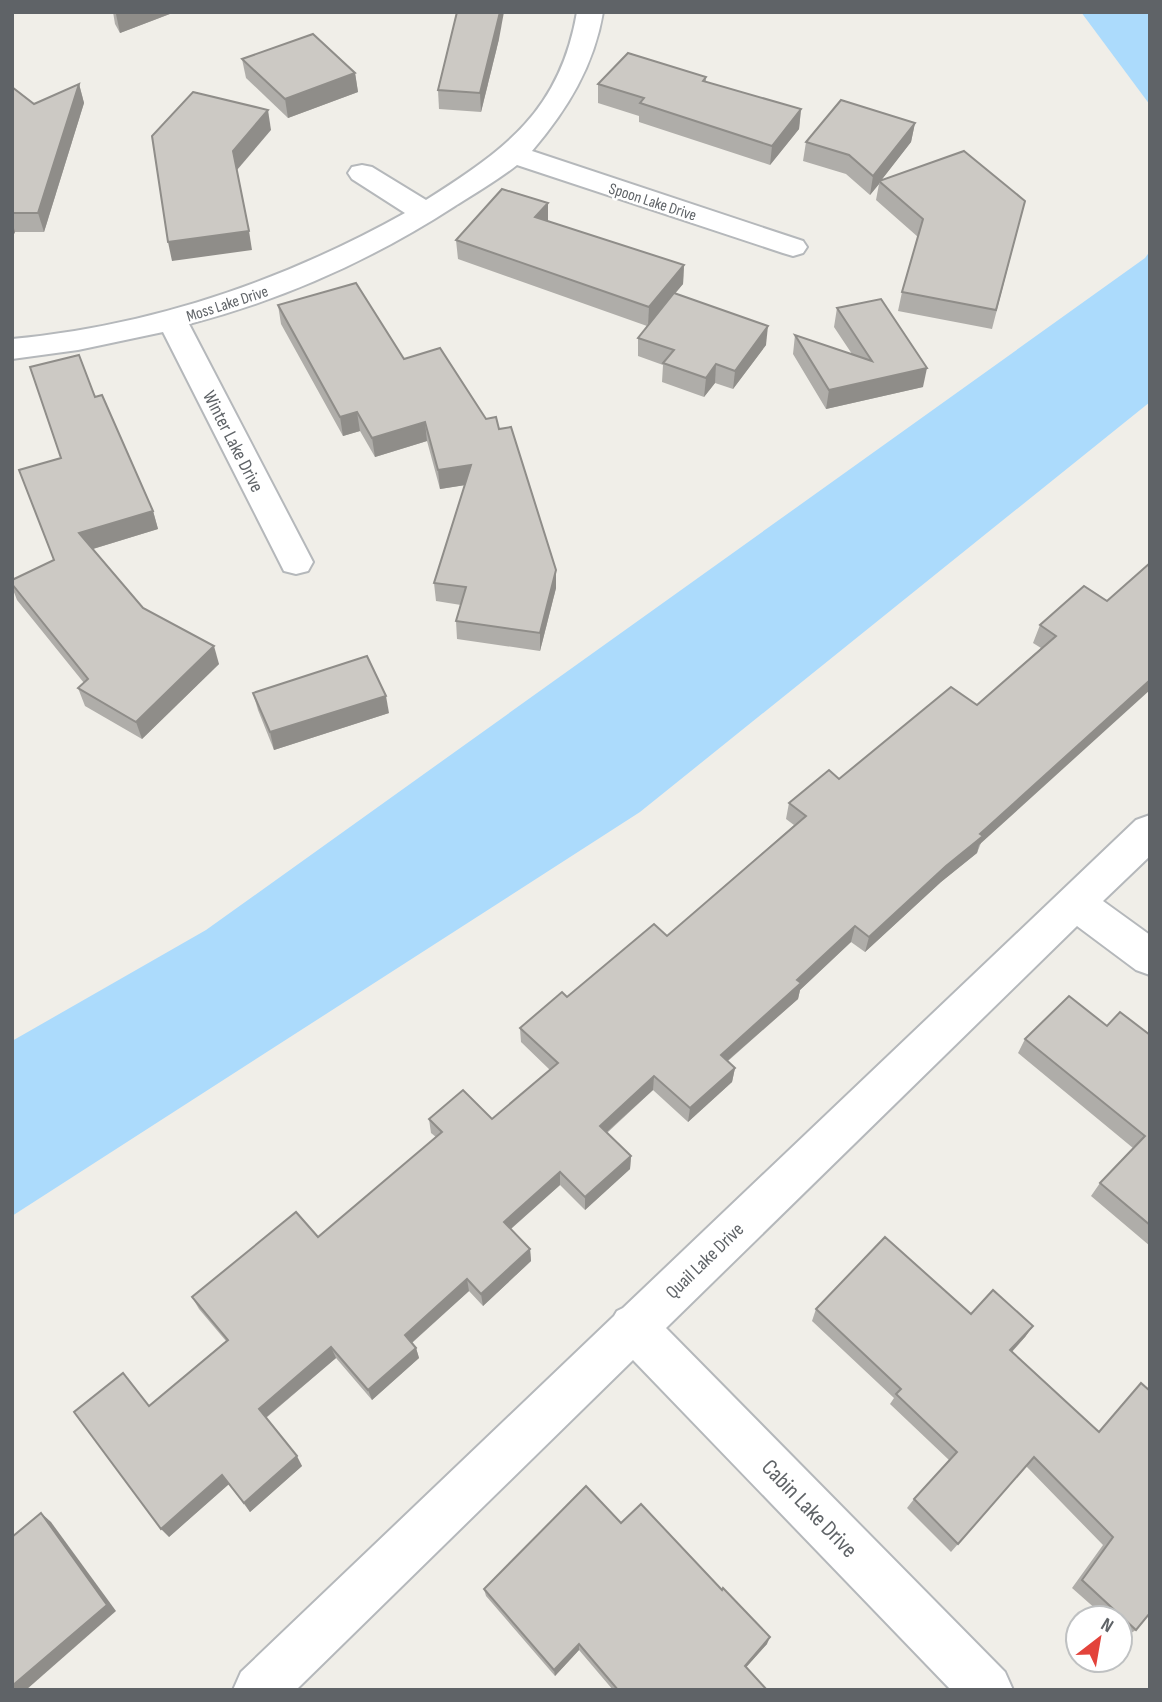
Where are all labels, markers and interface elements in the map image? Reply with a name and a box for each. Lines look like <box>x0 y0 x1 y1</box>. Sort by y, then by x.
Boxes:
street label: Spoon Lake Drive <box>606 179 699 226</box>
street label: Moss Lake Drive <box>184 282 271 327</box>
street label: Winter Lake Drive <box>197 387 268 496</box>
street label: Quail Lake Drive <box>661 1218 749 1304</box>
street label: Cabin Lake Drive <box>756 1454 863 1564</box>
north arrow <box>1064 1604 1134 1674</box>
text: N <box>1097 1613 1117 1638</box>

